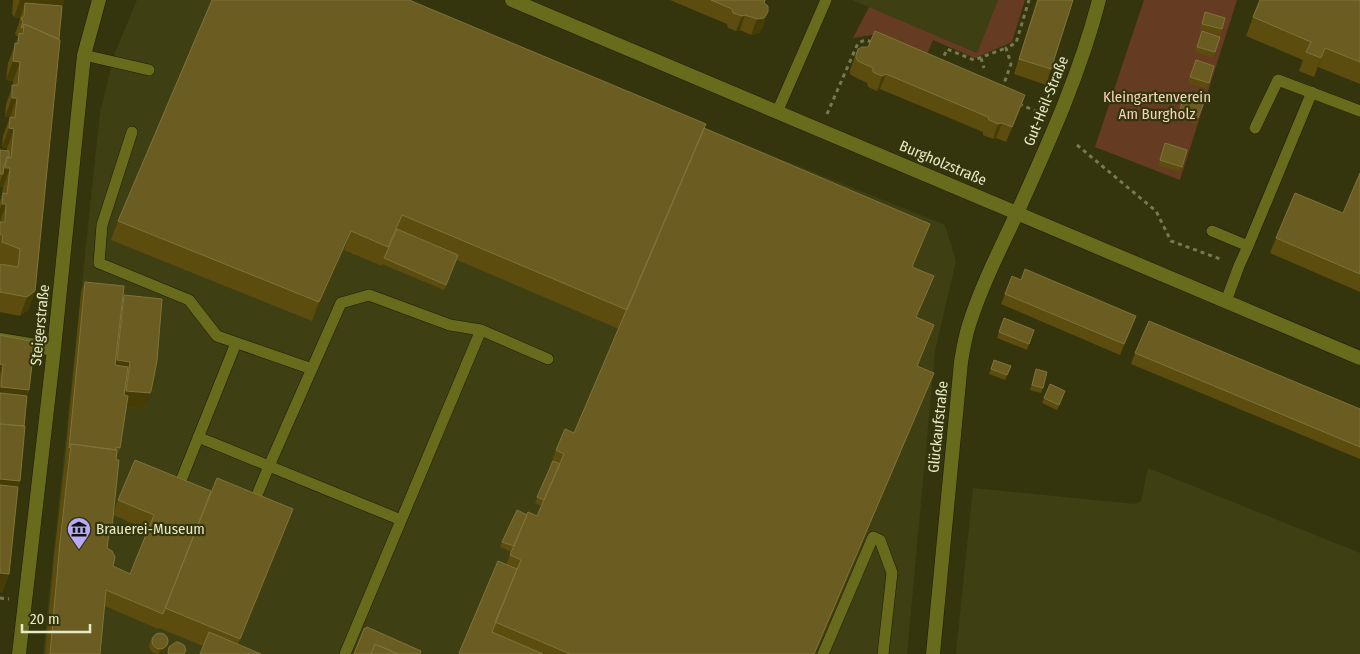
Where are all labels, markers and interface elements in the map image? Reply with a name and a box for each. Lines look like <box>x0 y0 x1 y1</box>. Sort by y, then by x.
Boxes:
street label: Gut-Heil-Straße <box>1020 53 1072 149</box>
park label: Kleingartenverein Am Burgholz <box>1103 88 1211 123</box>
street label: Burgholzstraße <box>897 137 989 189</box>
street label: Steigerstraße <box>27 284 53 366</box>
street label: Glückaufstraße <box>924 380 952 474</box>
museum icon: Brauerei-Museum <box>66 516 92 550</box>
place label: Brauerei-Museum <box>96 520 205 538</box>
scale bar <box>22 602 90 634</box>
text: 20 m <box>30 610 60 628</box>

